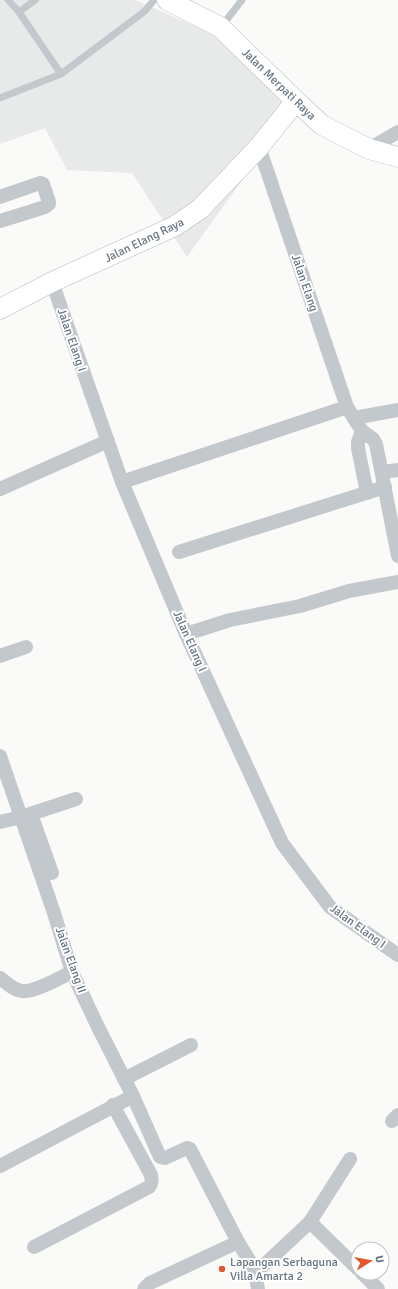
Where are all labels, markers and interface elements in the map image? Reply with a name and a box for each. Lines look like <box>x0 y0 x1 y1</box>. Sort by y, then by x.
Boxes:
street label: Jalan Merpati Raya <box>238 45 319 124</box>
street label: Jalan Elang Raya <box>102 215 186 266</box>
street label: Jalan Elang <box>288 253 321 314</box>
street label: Jalan Elang I <box>54 307 89 374</box>
street label: Jalan Elang I <box>169 608 210 674</box>
street label: Jalan Elang I <box>327 901 389 952</box>
street label: Jalan Elang II <box>52 925 89 995</box>
north arrow <box>350 1241 390 1281</box>
text: U <box>372 1254 386 1264</box>
place label: Lapangan Serbaguna Villa Amarta 2 <box>230 1255 338 1284</box>
marker: Lapangan Serbaguna Villa Amarta 2 <box>217 1264 227 1274</box>

